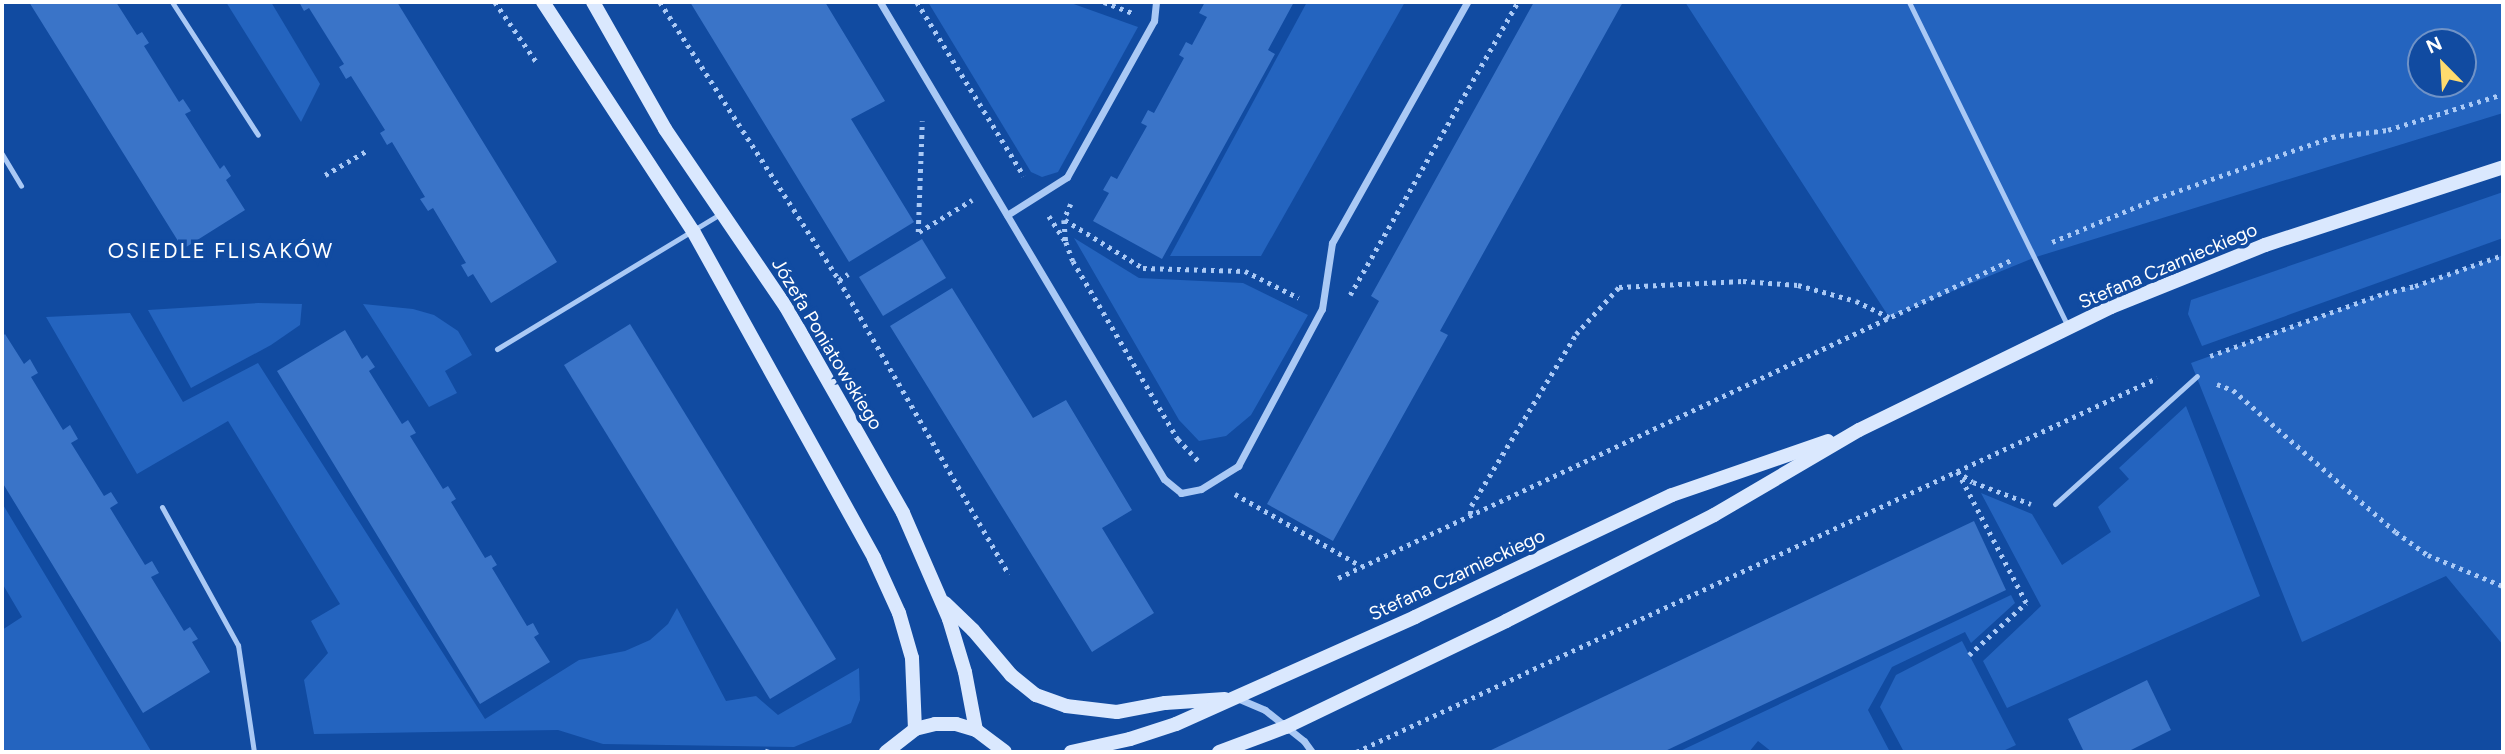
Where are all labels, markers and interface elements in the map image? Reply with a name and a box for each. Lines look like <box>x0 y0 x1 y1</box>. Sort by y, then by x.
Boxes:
north arrow <box>2407 28 2477 98</box>
text: N <box>2423 32 2445 59</box>
street label: Stefana Czarnieckiego <box>2075 218 2261 314</box>
district label: OSIEDLE FLISAKÓW <box>110 238 332 264</box>
street label: Józefa Poniatowskiego <box>767 254 887 434</box>
street label: Stefana Czarnieckiego <box>1365 524 1549 626</box>

